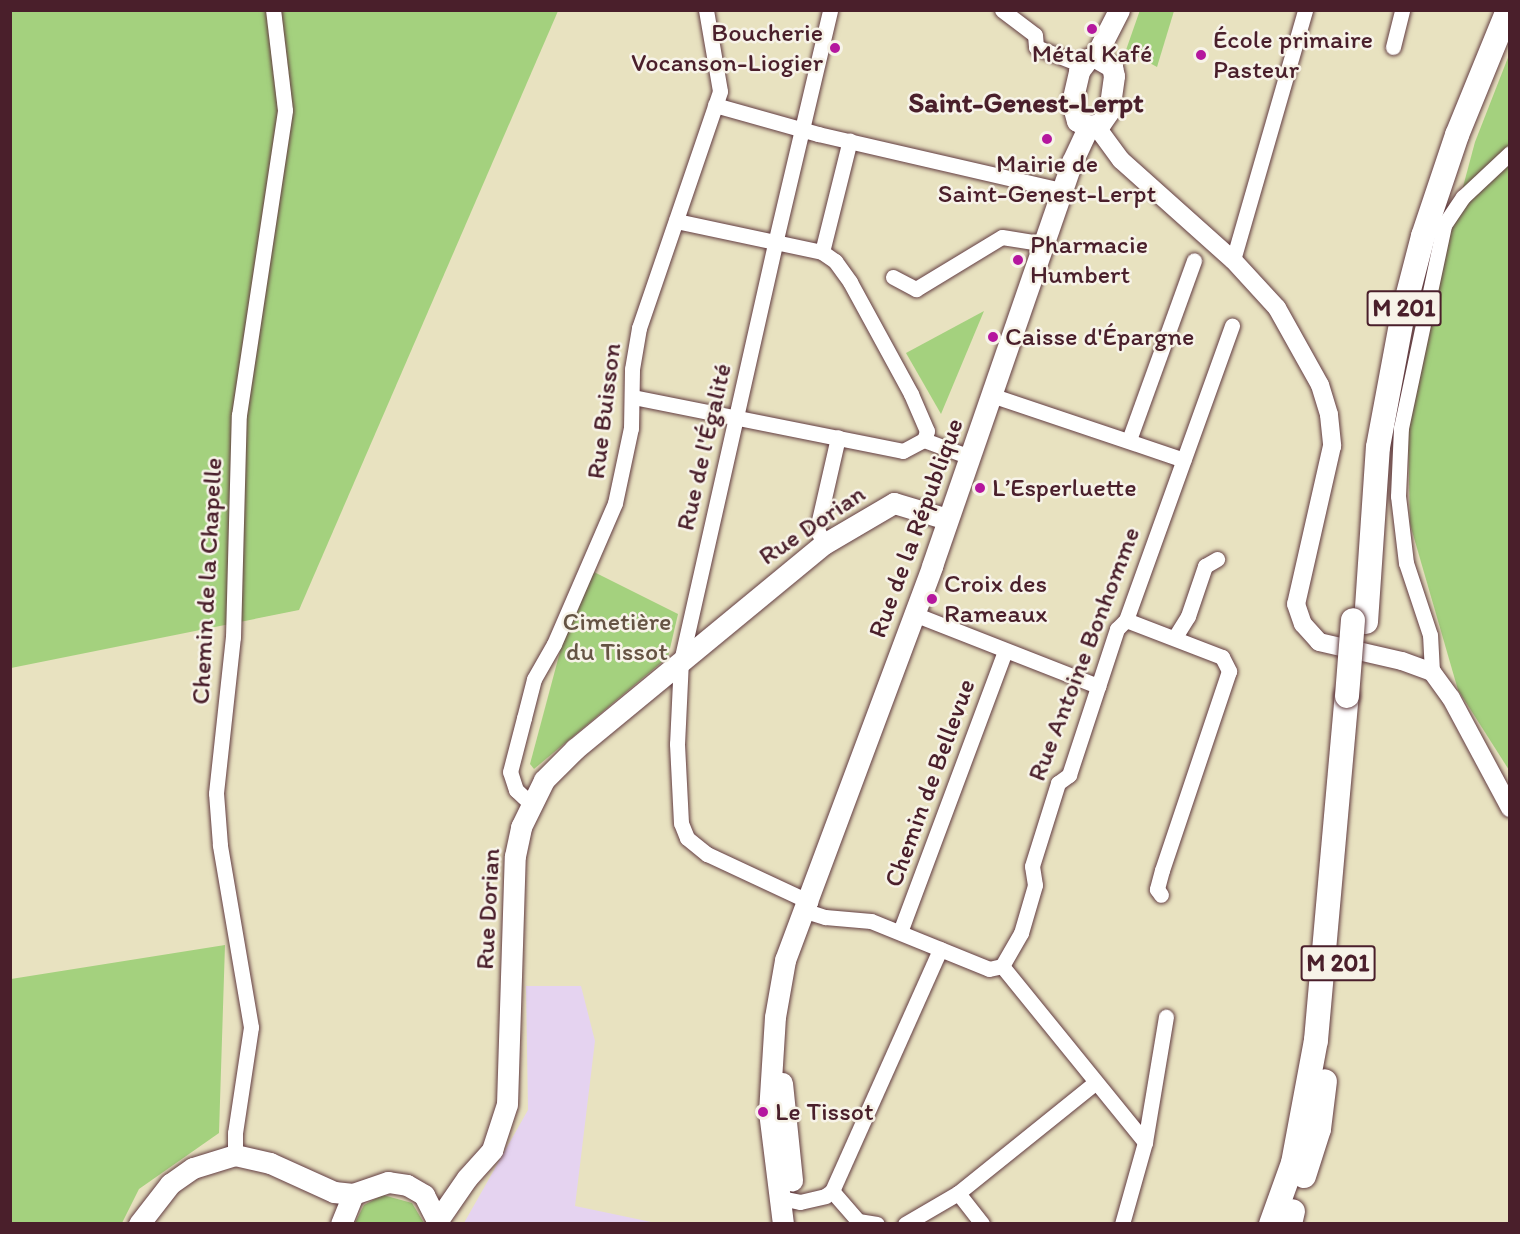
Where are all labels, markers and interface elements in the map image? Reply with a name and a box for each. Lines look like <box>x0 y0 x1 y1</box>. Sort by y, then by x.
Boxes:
place label: Boucherie Vocanson-Liogier <box>631 17 823 78</box>
marker: Métal Kafé <box>1085 22 1099 36</box>
place label: École primaire Pasteur <box>1213 24 1373 86</box>
place label: Métal Kafé <box>1032 38 1152 70</box>
marker: Boucherie Vocanson-Liogier <box>828 41 842 55</box>
marker: École primaire Pasteur <box>1194 48 1208 62</box>
district label: Saint-Genest-Lerpt <box>908 85 1144 119</box>
marker: Mairie de Saint-Genest-Lerpt <box>1040 132 1054 146</box>
place label: Mairie de Saint-Genest-Lerpt <box>938 148 1156 210</box>
place label: Pharmacie Humbert <box>1030 229 1148 290</box>
marker: Pharmacie Humbert <box>1011 253 1025 267</box>
road number: M 201 <box>1366 287 1442 329</box>
place label: Caisse d'Épargne <box>1005 321 1193 353</box>
marker: Caisse d'Épargne <box>986 330 1000 344</box>
street label: Rue Buisson <box>580 341 628 481</box>
street label: Rue de l'Égalité <box>670 361 738 533</box>
street label: Rue de la République <box>862 414 970 642</box>
street label: Chemin de la Chapelle <box>185 457 229 705</box>
place label: L’Esperluette <box>992 472 1137 504</box>
street label: Rue Dorian <box>752 478 872 572</box>
marker: L’Esperluette <box>973 481 987 495</box>
street label: Rue Antoine Bonhomme <box>1021 522 1147 786</box>
place label: Croix des Rameaux <box>944 568 1048 630</box>
marker: Croix des Rameaux <box>925 592 939 606</box>
park label: Cimetière du Tissot <box>562 606 672 668</box>
street label: Chemin de Bellevue <box>878 675 982 891</box>
street label: Rue Dorian <box>469 847 507 971</box>
road number: M 201 <box>1300 942 1376 984</box>
place label: Le Tissot <box>775 1096 874 1128</box>
marker: Le Tissot <box>756 1105 770 1119</box>

